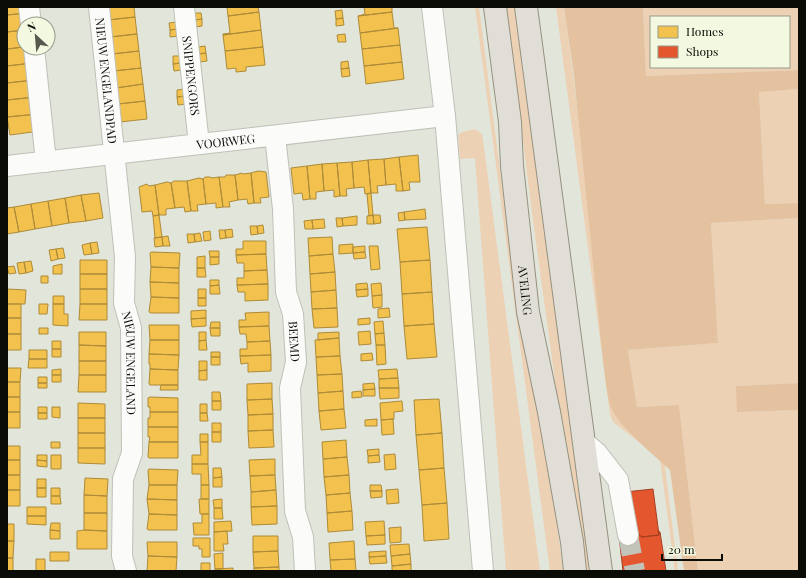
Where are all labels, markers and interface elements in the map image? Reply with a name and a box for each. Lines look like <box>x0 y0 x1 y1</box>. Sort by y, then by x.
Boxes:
north arrow <box>16 16 56 56</box>
legend <box>650 16 790 68</box>
street label: NIEUW ENGELANDPAD <box>92 17 121 145</box>
text: N <box>25 18 38 35</box>
text: Homes <box>686 23 724 39</box>
street label: SNIPPENGORS <box>179 35 204 116</box>
text: Shops <box>686 43 718 59</box>
street label: VOORWEG <box>194 130 256 152</box>
street label: AVELING <box>515 264 536 316</box>
street label: NIEUW ENGELAND <box>119 309 140 415</box>
street label: BEEMD <box>285 320 304 363</box>
scale bar <box>662 536 722 562</box>
text: 20 m <box>668 541 695 557</box>

